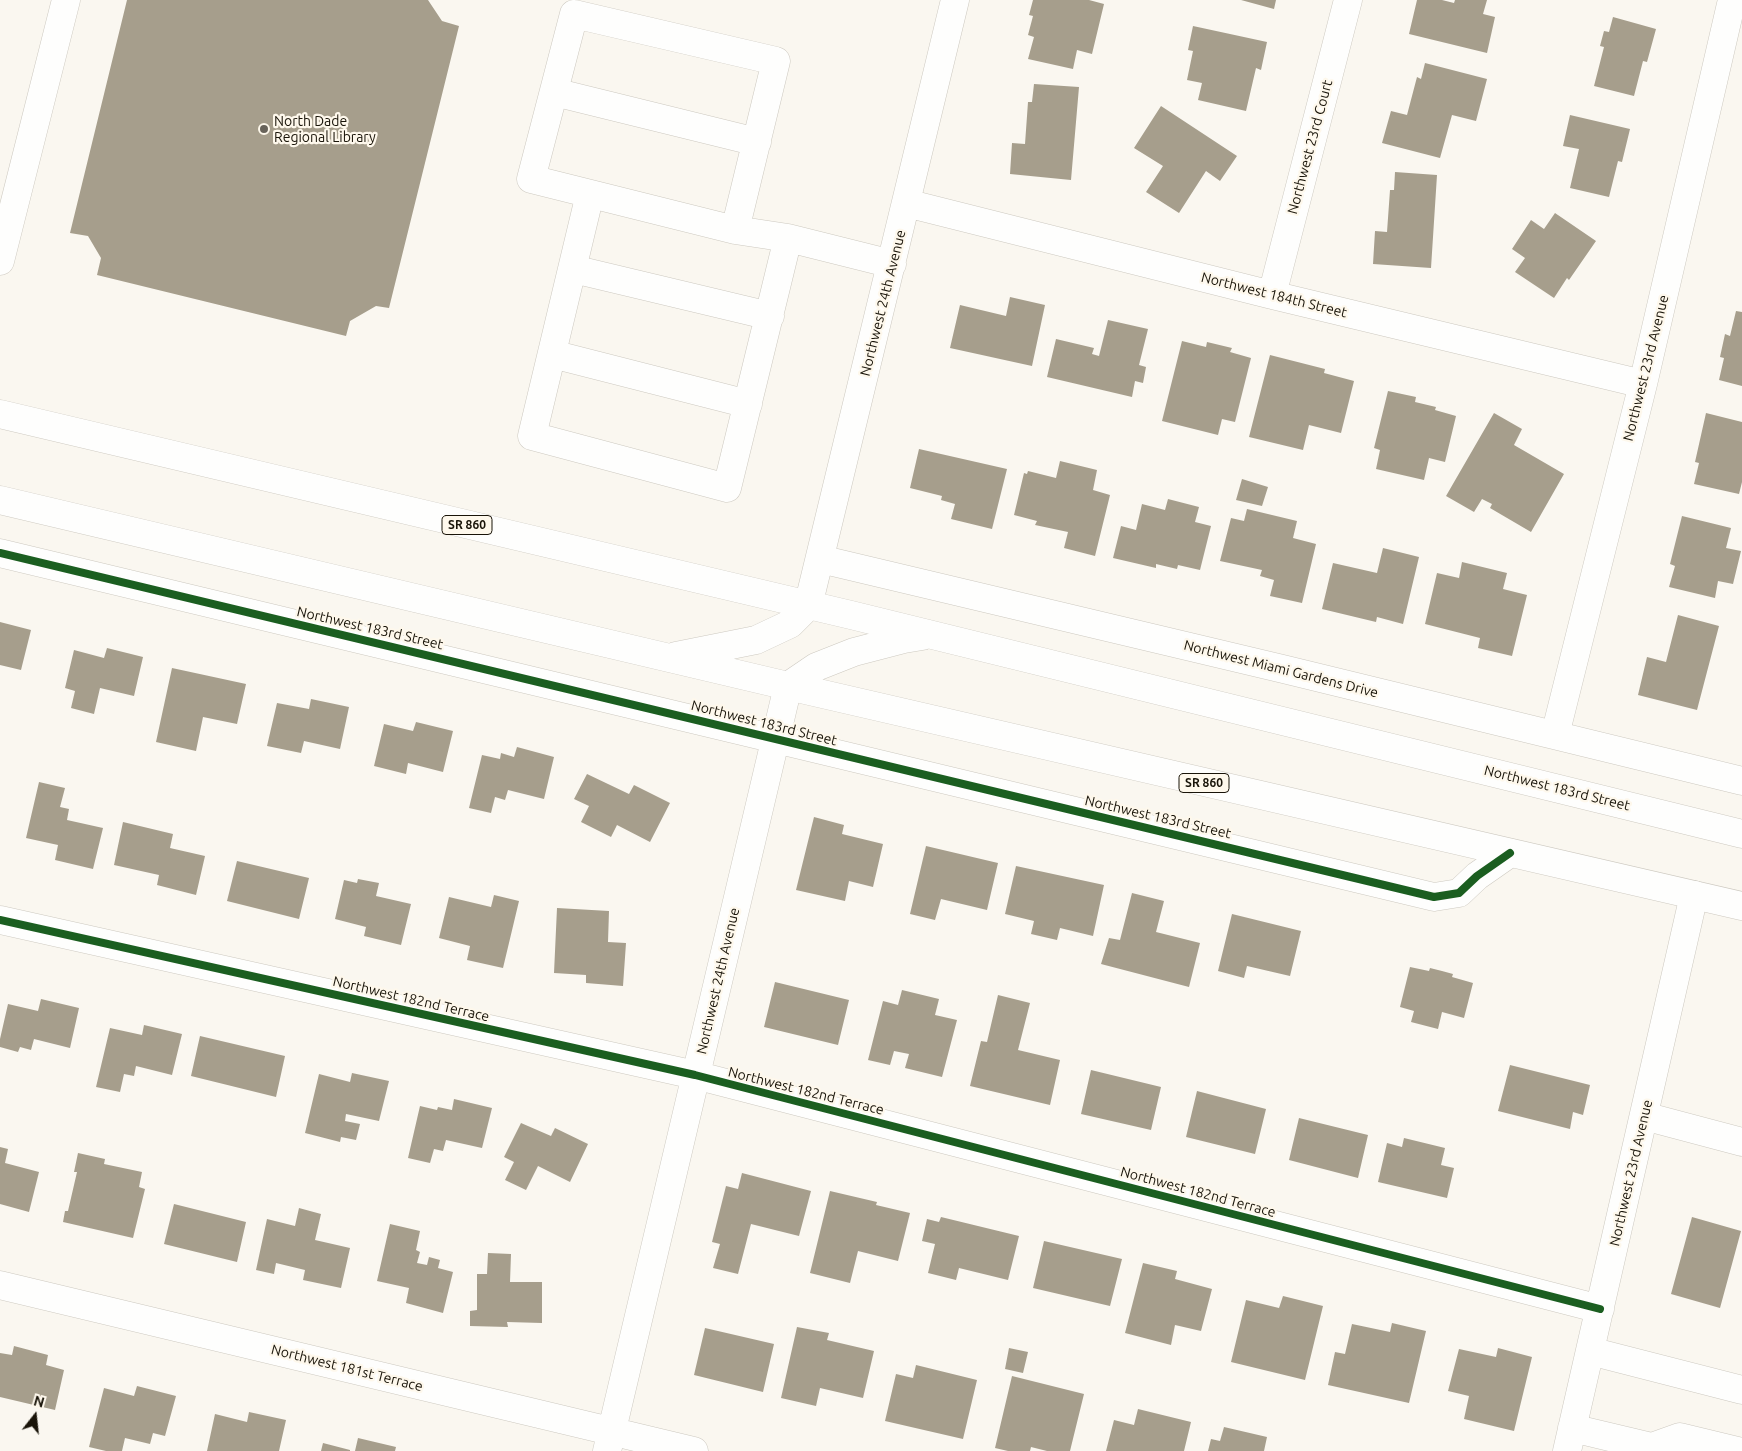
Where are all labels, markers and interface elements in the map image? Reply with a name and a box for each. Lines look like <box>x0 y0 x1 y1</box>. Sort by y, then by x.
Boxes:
street label: Northwest 23rd Court <box>1284 78 1336 216</box>
place label: North Dade Regional Library <box>274 113 376 146</box>
marker: North Dade Regional Library <box>258 123 270 135</box>
street label: Northwest 24th Avenue <box>857 228 909 378</box>
street label: Northwest 184th Street <box>1199 269 1349 321</box>
street label: Northwest 23rd Avenue <box>1620 293 1672 443</box>
road number: SR 860 <box>442 516 492 534</box>
street label: Northwest 183rd Street <box>295 603 445 653</box>
street label: Northwest Miami Gardens Drive <box>1182 637 1380 701</box>
street label: Northwest 183rd Street <box>689 697 839 749</box>
street label: Northwest 183rd Street <box>1482 762 1632 814</box>
road number: SR 860 <box>1179 774 1229 792</box>
street label: Northwest 183rd Street <box>1083 792 1233 842</box>
street label: Northwest 24th Avenue <box>693 906 743 1056</box>
street label: Northwest 182nd Terrace <box>331 973 491 1025</box>
street label: Northwest 182nd Terrace <box>726 1063 886 1119</box>
street label: Northwest 23rd Avenue <box>1606 1098 1656 1248</box>
street label: Northwest 182nd Terrace <box>1118 1163 1278 1221</box>
street label: Northwest 181st Terrace <box>269 1341 425 1395</box>
north arrow <box>10 1391 60 1441</box>
text: N <box>32 1392 46 1411</box>

